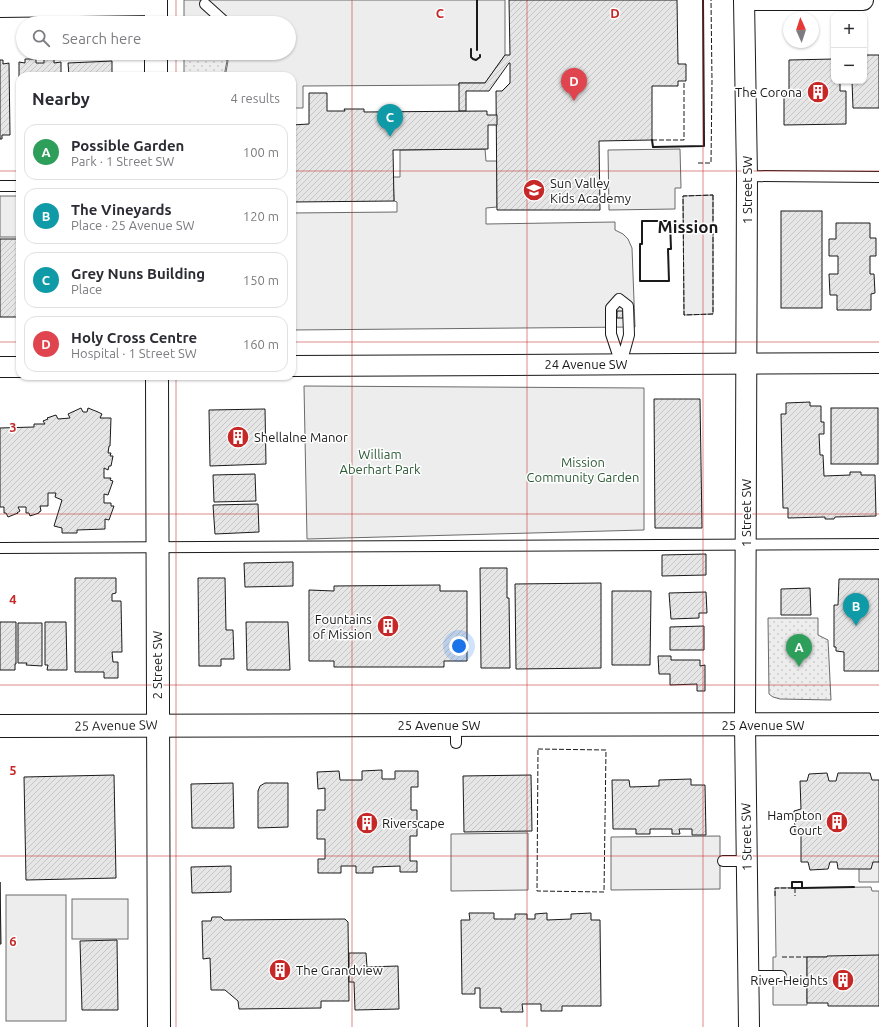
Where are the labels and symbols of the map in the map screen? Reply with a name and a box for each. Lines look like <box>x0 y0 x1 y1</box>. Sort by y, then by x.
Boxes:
text: C <box>436 6 445 20</box>
text: D <box>610 6 620 20</box>
north arrow <box>783 12 819 48</box>
pin: D <box>561 68 587 101</box>
building icon: The Corona <box>805 79 831 105</box>
place label: The Corona <box>735 85 802 99</box>
pin: C <box>377 104 403 137</box>
street label: 1 Street SW <box>740 156 754 224</box>
place label: Sun Valley Kids Academy <box>550 176 631 205</box>
school or university icon: Sun Valley Kids Academy <box>521 177 547 203</box>
district label: Mission <box>658 217 718 236</box>
street label: 24 Avenue SW <box>544 357 628 371</box>
text: 3 <box>9 420 17 434</box>
building icon: Shellalne Manor <box>225 424 251 450</box>
place label: Shellalne Manor <box>254 430 348 444</box>
park label: William Aberhart Park <box>339 447 421 476</box>
park label: Mission Community Garden <box>527 455 639 484</box>
street label: 1 Street SW <box>739 479 753 547</box>
text: 4 <box>9 592 17 606</box>
pin: B <box>843 593 869 626</box>
place label: Fountains of Mission <box>313 612 372 641</box>
building icon: Fountains of Mission <box>375 613 401 639</box>
street label: 2 Street SW <box>150 631 164 699</box>
pin: A <box>786 634 812 667</box>
your location <box>449 636 469 656</box>
street label: 25 Avenue SW <box>74 717 158 733</box>
street label: 25 Avenue SW <box>397 718 481 732</box>
street label: 25 Avenue SW <box>721 718 805 732</box>
text: 5 <box>9 763 17 777</box>
street label: 1 Street SW <box>738 803 754 871</box>
place label: Hampton Court <box>767 808 822 837</box>
building icon: Hampton Court <box>824 809 850 835</box>
building icon: Riverscape <box>354 810 380 836</box>
place label: Riverscape <box>382 816 445 830</box>
text: 6 <box>9 934 17 948</box>
building icon: The Grandview <box>267 957 293 983</box>
place label: The Grandview <box>296 963 383 977</box>
building icon: River Heights <box>830 967 856 993</box>
place label: River Heights <box>750 973 828 987</box>

